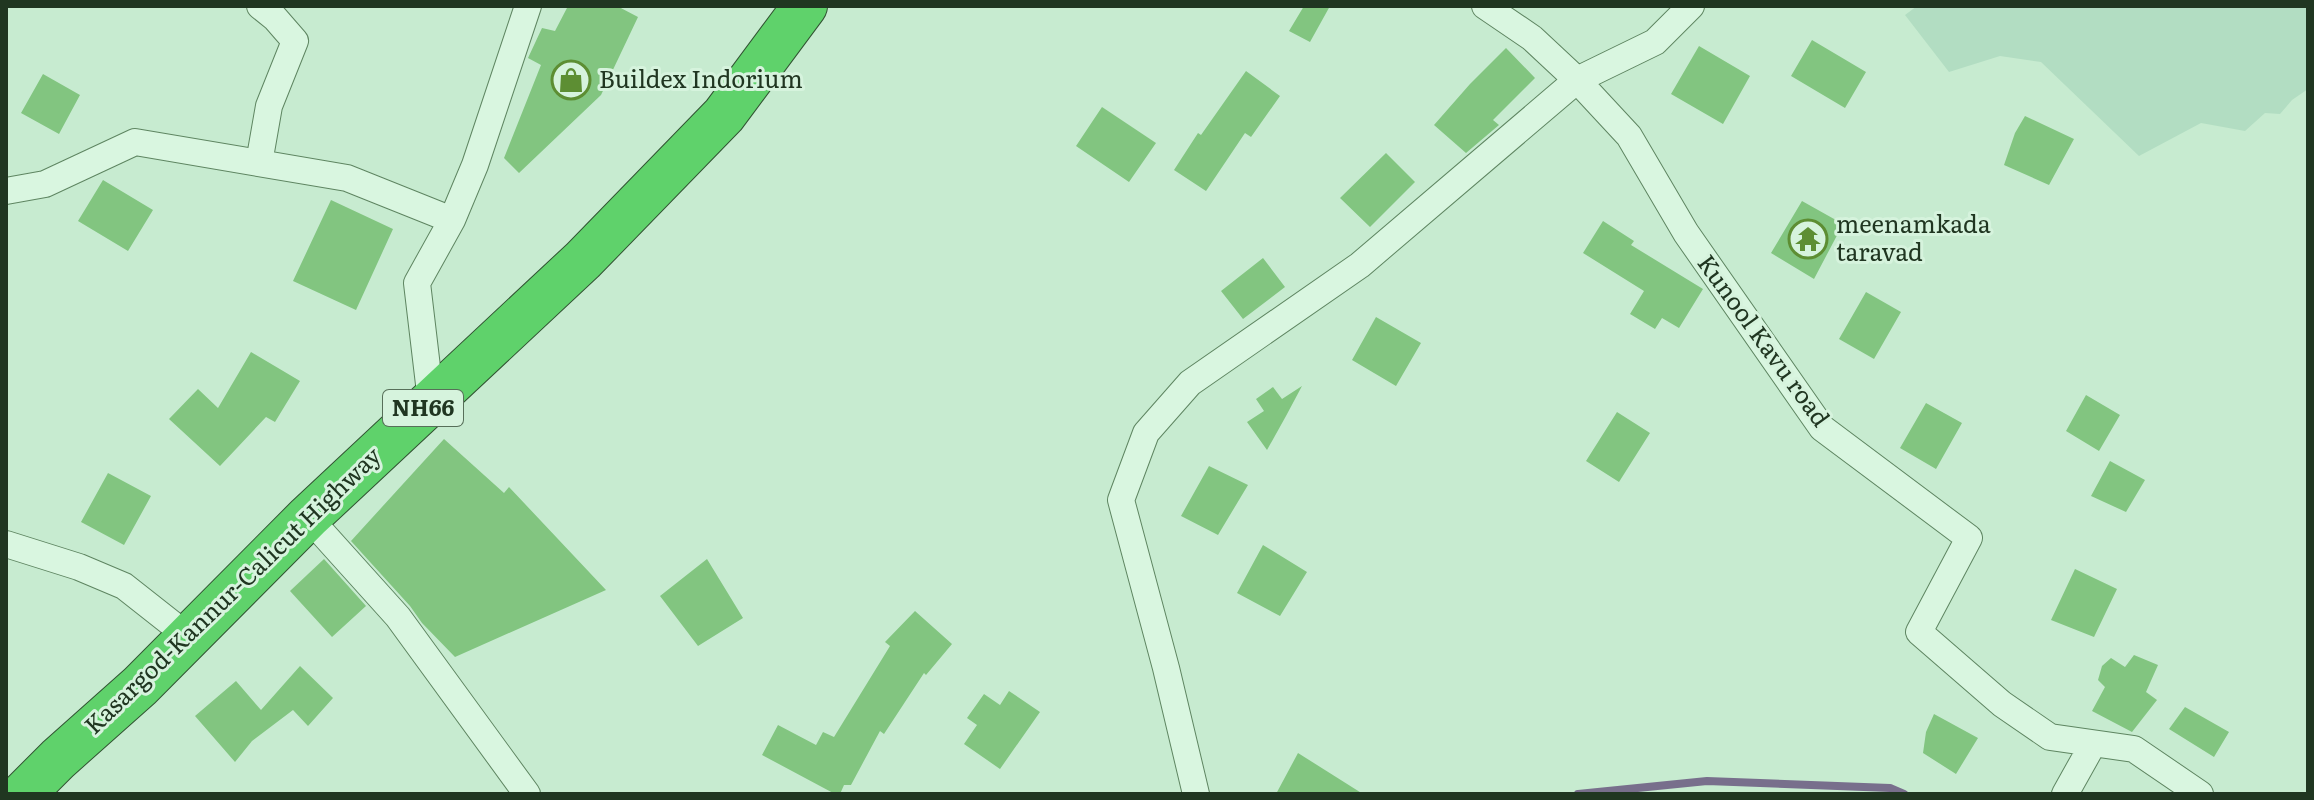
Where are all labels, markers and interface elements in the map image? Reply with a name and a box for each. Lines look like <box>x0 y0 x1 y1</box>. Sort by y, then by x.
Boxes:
shop icon: Buildex Indorium <box>550 59 592 101</box>
place label: Buildex Indorium <box>599 60 803 95</box>
place label: meenamkada taravad <box>1836 205 1991 268</box>
temple icon: meenamkada taravad <box>1787 218 1829 260</box>
street label: Kunool Kavu road <box>1691 246 1840 433</box>
road number: NH66 <box>383 390 463 426</box>
street label: Kasargod-Kannur-Calicut Highway <box>75 437 388 741</box>

